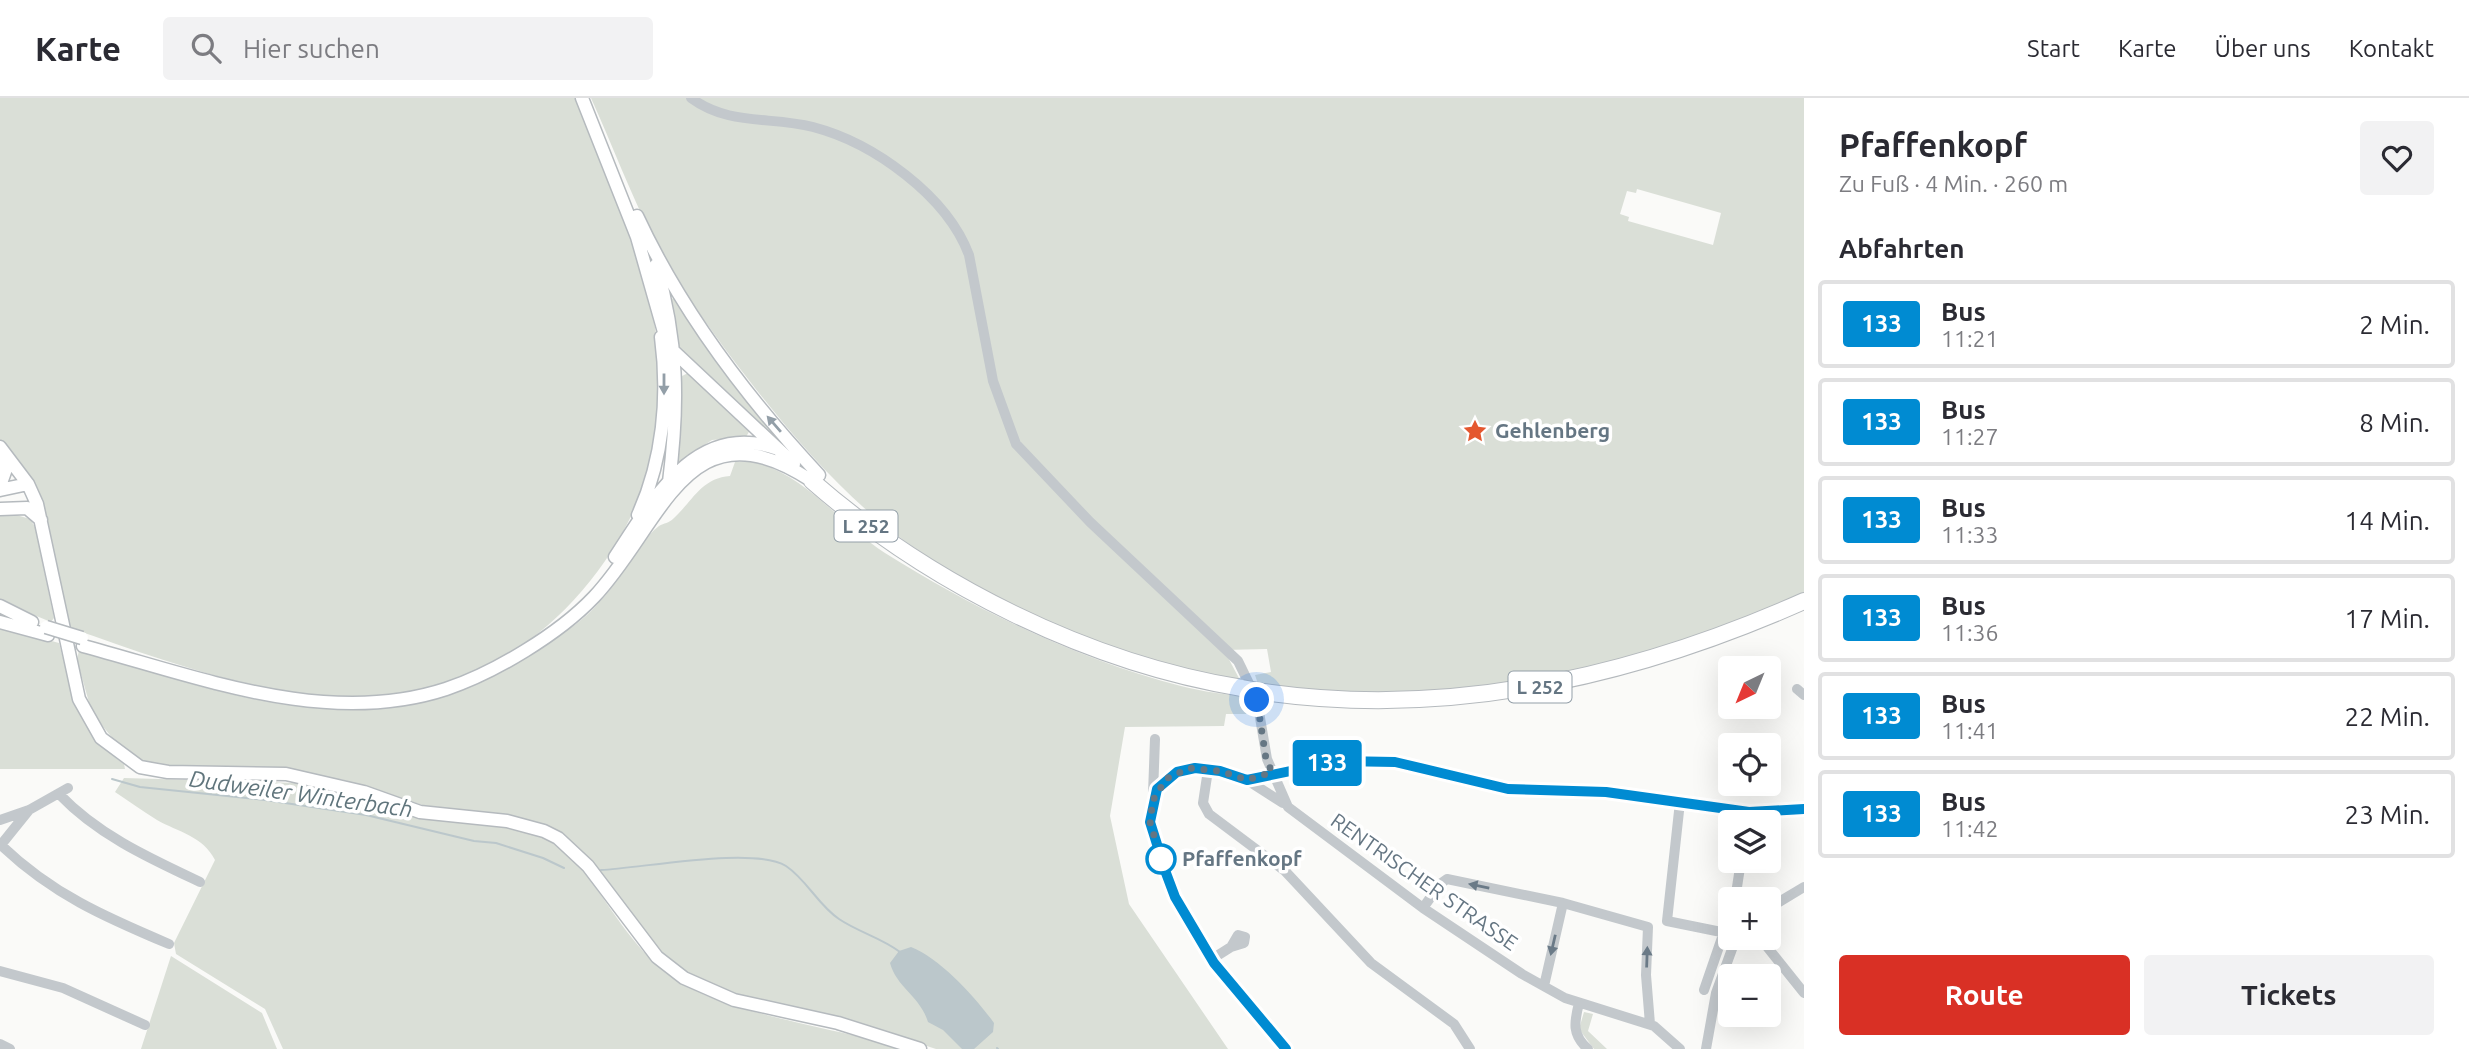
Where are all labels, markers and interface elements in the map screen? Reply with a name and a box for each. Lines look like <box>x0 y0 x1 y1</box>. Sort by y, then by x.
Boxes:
search box <box>163 17 653 80</box>
icon: search <box>187 29 225 67</box>
text: Karte <box>35 30 121 67</box>
text: Hier suchen <box>243 34 380 63</box>
text: Start <box>2027 35 2080 62</box>
text: Karte <box>2118 35 2177 62</box>
text: Über uns <box>2215 35 2311 62</box>
text: Kontakt <box>2349 35 2434 62</box>
button: heart <box>2360 121 2434 195</box>
text: Pfaffenkopf <box>1839 126 2027 163</box>
text: Zu Fuß · 4 Min. · 260 m <box>1839 171 2068 196</box>
text: Abfahrten <box>1839 234 1964 263</box>
text: Bus <box>1941 297 1986 326</box>
text: 133 <box>1861 310 1902 337</box>
text: 2 Min. <box>2359 310 2430 339</box>
text: 11:21 <box>1941 326 1999 351</box>
one-way arrow <box>658 374 670 396</box>
text: Bus <box>1941 395 1986 424</box>
text: 133 <box>1861 408 1902 435</box>
text: 8 Min. <box>2359 408 2430 437</box>
one-way arrow <box>767 416 782 433</box>
place icon: Gehlenberg <box>1461 417 1489 445</box>
place label: Gehlenberg <box>1495 418 1610 442</box>
text: 11:27 <box>1941 424 1999 449</box>
text: Bus <box>1941 493 1986 522</box>
text: 133 <box>1861 506 1902 533</box>
text: 14 Min. <box>2345 506 2430 535</box>
road number: L 252 <box>834 510 898 542</box>
text: 11:33 <box>1941 522 1999 547</box>
text: Bus <box>1941 591 1986 620</box>
text: 133 <box>1861 604 1902 631</box>
text: 17 Min. <box>2345 604 2430 633</box>
text: 11:36 <box>1941 620 1999 645</box>
north arrow <box>1718 656 1782 719</box>
map controls <box>1718 656 1781 1027</box>
road number: L 252 <box>1508 672 1572 702</box>
your location <box>1239 682 1274 717</box>
text: Bus <box>1941 689 1986 718</box>
text: 133 <box>1861 702 1902 729</box>
text: 22 Min. <box>2345 702 2430 731</box>
text: 11:41 <box>1941 718 1999 743</box>
button: locate <box>1718 733 1781 796</box>
line badge: 133 <box>1287 740 1367 786</box>
text: 133 <box>1307 749 1347 776</box>
water label: Dudweiler Winterbach <box>188 765 414 822</box>
text: Bus <box>1941 787 1986 816</box>
text: 133 <box>1861 800 1902 827</box>
text: 23 Min. <box>2345 800 2430 829</box>
street label: RENTRISCHER STRASSE <box>1327 808 1523 955</box>
button: layers <box>1718 810 1781 873</box>
text: 11:42 <box>1941 816 1999 841</box>
marker: Pfaffenkopf <box>1146 844 1176 874</box>
place label: Pfaffenkopf <box>1182 846 1302 870</box>
one-way arrow <box>1467 881 1489 892</box>
button: + <box>1718 887 1781 950</box>
one-way arrow <box>1547 934 1558 956</box>
one-way arrow <box>1641 945 1652 967</box>
button: Route <box>1839 955 2130 1035</box>
button: Tickets <box>2144 955 2434 1035</box>
button: − <box>1718 964 1781 1027</box>

